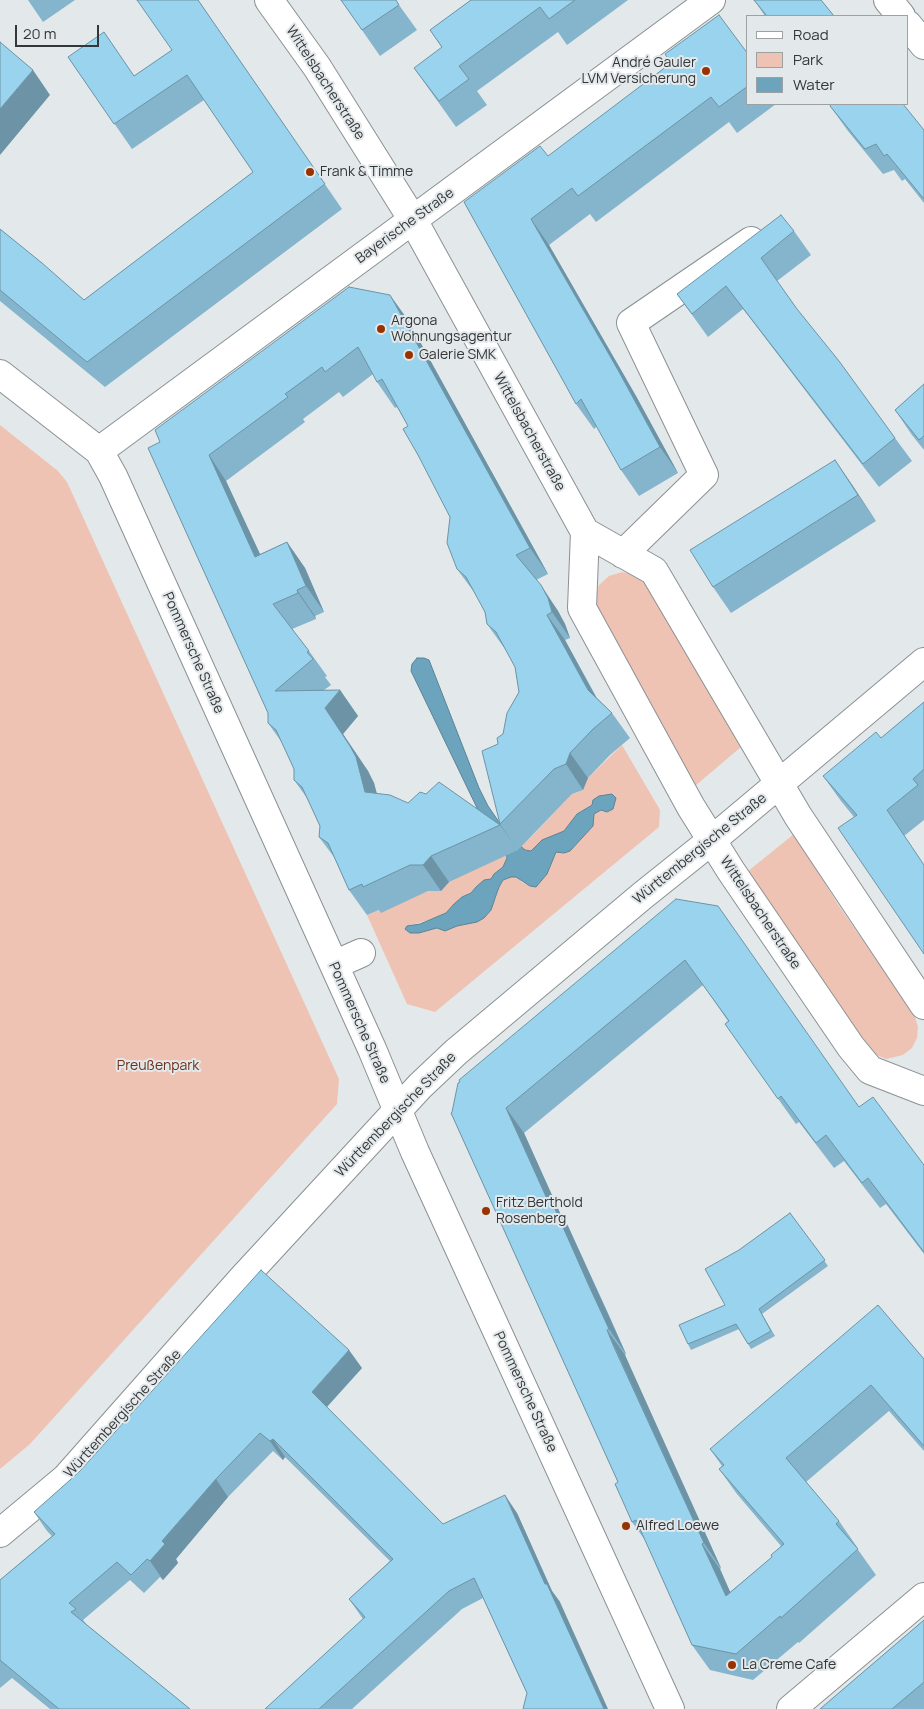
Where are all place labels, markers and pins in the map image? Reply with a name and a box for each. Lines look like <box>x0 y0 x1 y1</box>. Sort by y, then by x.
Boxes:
place label: André Gauler LVM Versicherung <box>582 55 696 88</box>
marker: André Gauler LVM Versicherung <box>700 65 712 77</box>
place label: Frank & Timme <box>320 164 413 180</box>
marker: Frank & Timme <box>304 166 316 178</box>
place label: Argona Wohnungsagentur <box>391 313 512 346</box>
marker: Argona Wohnungsagentur <box>375 323 387 335</box>
place label: Galerie SMK <box>419 347 496 363</box>
marker: Galerie SMK <box>403 349 415 361</box>
place label: Fritz Berthold Rosenberg <box>496 1195 583 1228</box>
marker: Fritz Berthold Rosenberg <box>480 1205 492 1217</box>
place label: Alfred Loewe <box>636 1518 719 1534</box>
marker: Alfred Loewe <box>620 1520 632 1532</box>
place label: La Creme Cafe <box>742 1657 836 1673</box>
marker: La Creme Cafe <box>726 1659 738 1671</box>

